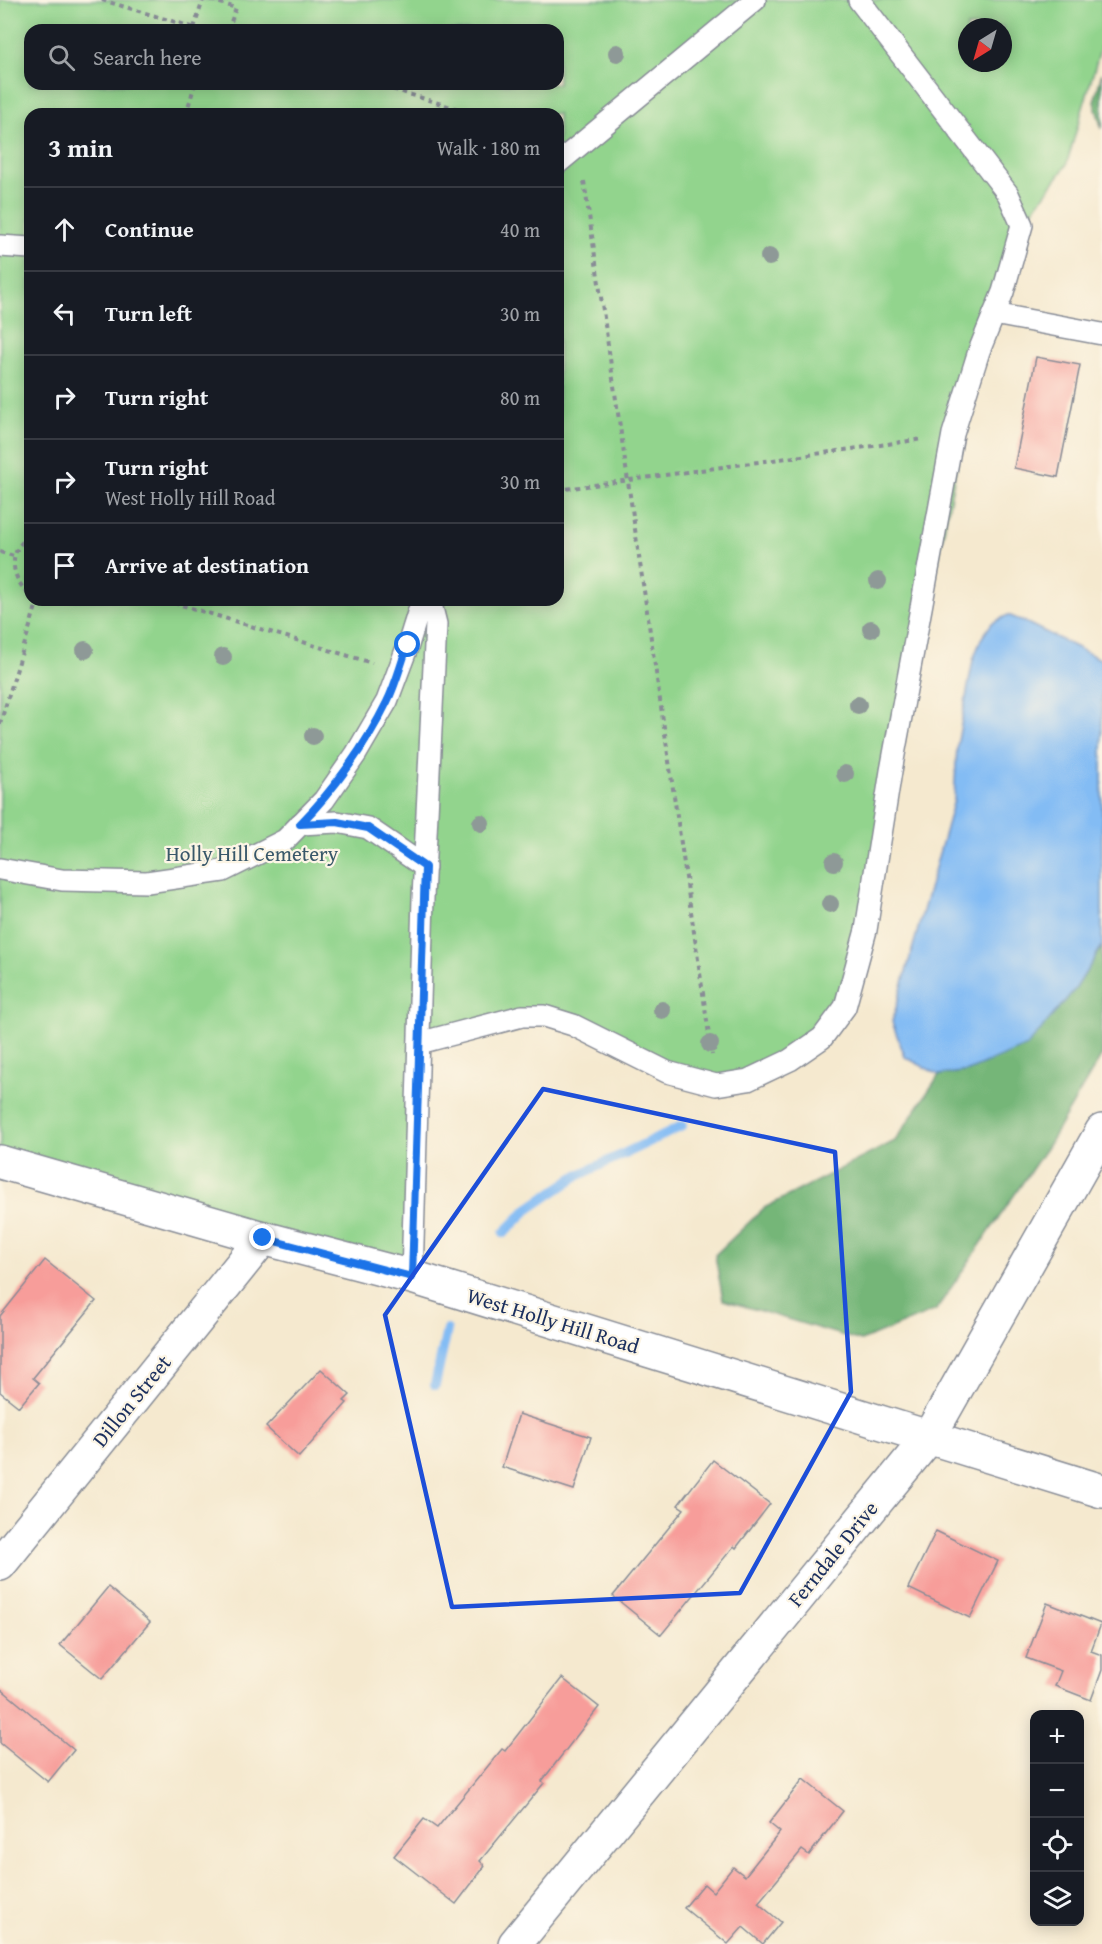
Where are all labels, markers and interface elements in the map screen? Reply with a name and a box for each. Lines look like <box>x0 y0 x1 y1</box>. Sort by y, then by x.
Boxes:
north arrow <box>958 18 1012 72</box>
search box <box>24 24 564 90</box>
icon: search <box>45 41 78 74</box>
text: Search here <box>93 41 202 73</box>
text: 3 min <box>48 128 113 167</box>
text: Walk · 180 m <box>437 133 540 162</box>
icon: ahead <box>48 213 81 246</box>
text: Continue <box>105 213 194 245</box>
text: 40 m <box>500 215 540 244</box>
icon: left <box>48 297 81 330</box>
text: Turn left <box>105 297 192 329</box>
text: 30 m <box>500 299 540 328</box>
icon: right <box>48 381 81 414</box>
text: Turn right <box>105 381 208 413</box>
text: 80 m <box>500 383 540 412</box>
text: Turn right <box>105 451 208 483</box>
icon: right <box>48 465 81 498</box>
text: 30 m <box>500 467 540 496</box>
text: West Holly Hill Road <box>105 483 275 512</box>
icon: arrive <box>48 549 81 582</box>
text: Arrive at destination <box>105 549 309 581</box>
route start <box>394 631 420 657</box>
park label: Holly Hill Cemetery <box>166 838 339 869</box>
route end <box>249 1224 275 1250</box>
street label: West Holly Hill Road <box>463 1280 644 1362</box>
street label: Dillon Street <box>85 1347 179 1453</box>
street label: Ferndale Drive <box>780 1494 885 1613</box>
map controls <box>1030 1710 1084 1926</box>
button: + <box>1030 1710 1084 1764</box>
button: − <box>1030 1764 1084 1818</box>
button: locate <box>1030 1818 1084 1872</box>
button: layers <box>1030 1872 1084 1926</box>

